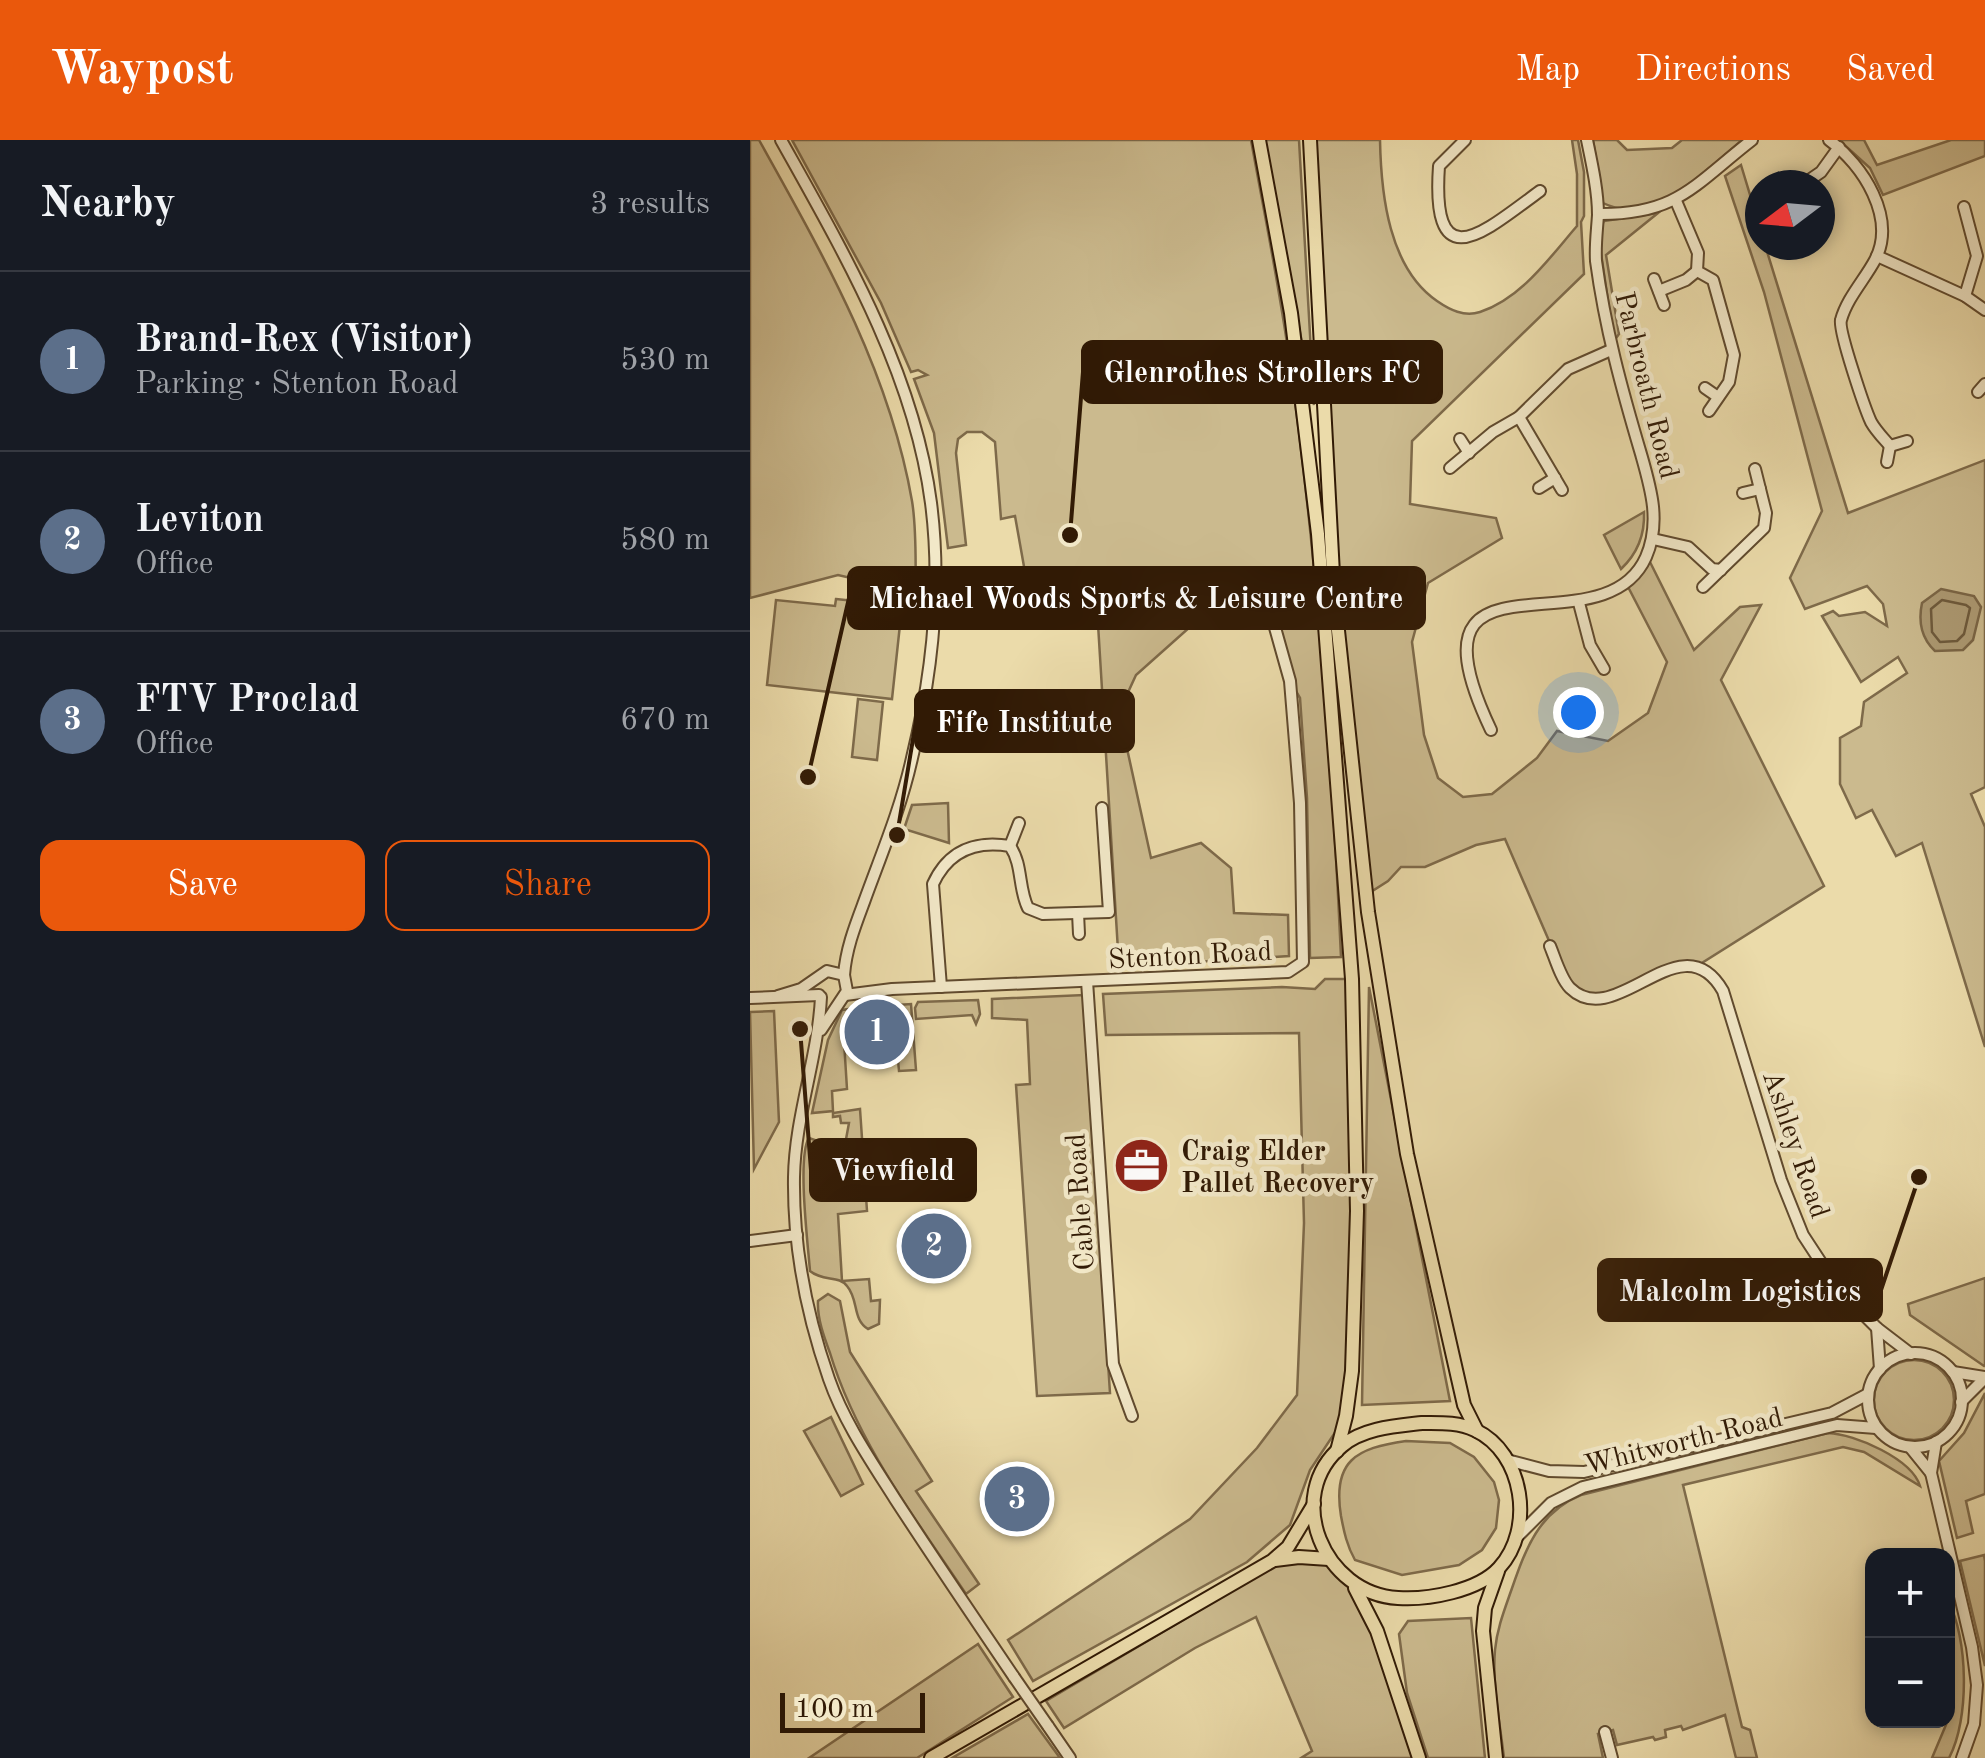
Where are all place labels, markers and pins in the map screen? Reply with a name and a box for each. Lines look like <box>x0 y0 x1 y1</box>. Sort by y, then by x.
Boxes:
callout: Glenrothes Strollers FC <box>1083 342 1441 402</box>
callout: Michael Woods Sports & Leisure Centre <box>849 568 1424 628</box>
callout: Fife Institute <box>916 691 1133 751</box>
pin: 1 <box>844 994 910 1070</box>
office icon: Craig Elder Pallet Recovery <box>1112 1136 1172 1196</box>
place label: Craig Elder Pallet Recovery <box>1181 1139 1375 1199</box>
callout: Viewfield <box>811 1140 975 1200</box>
pin: 2 <box>902 1208 966 1284</box>
callout: Malcolm Logistics <box>1599 1260 1881 1320</box>
pin: 3 <box>984 1462 1050 1536</box>

